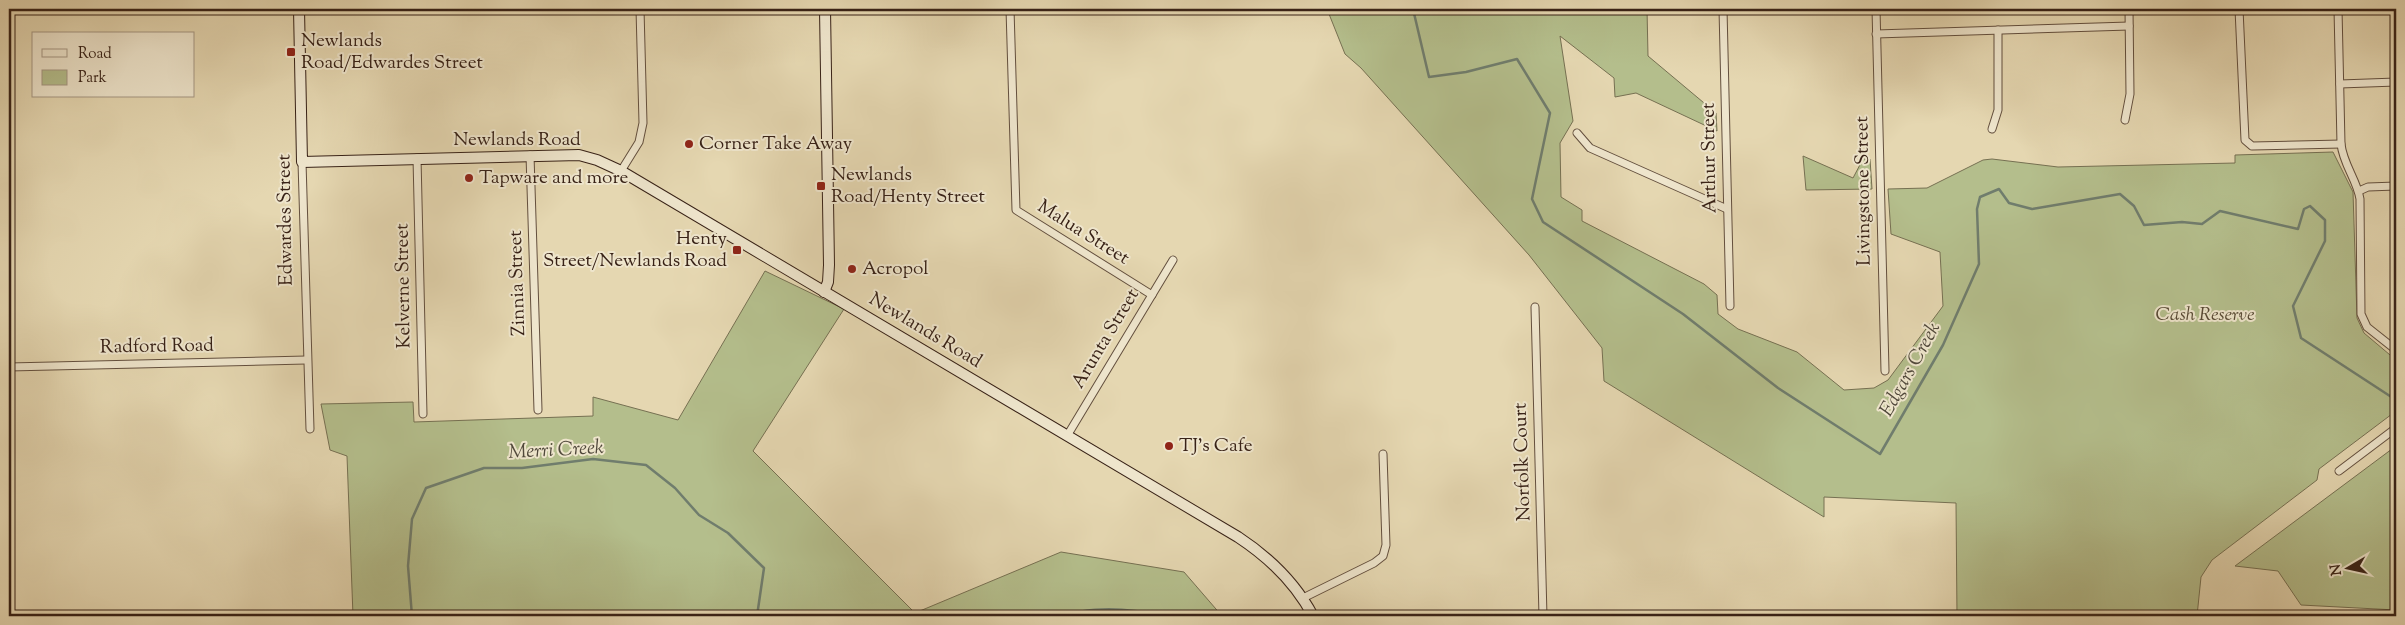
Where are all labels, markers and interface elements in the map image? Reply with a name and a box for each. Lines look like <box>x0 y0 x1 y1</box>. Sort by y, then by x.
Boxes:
place label: Newlands Road/Edwardes Street <box>301 28 483 77</box>
legend <box>32 32 195 98</box>
text: Road <box>78 44 112 65</box>
marker: Newlands Road/Edwardes Street <box>285 46 297 58</box>
text: Park <box>78 68 107 89</box>
street label: Arthur Street <box>1696 102 1724 214</box>
street label: Livingstone Street <box>1849 115 1879 266</box>
street label: Newlands Road <box>453 127 581 154</box>
place label: Corner Take Away <box>699 131 853 158</box>
marker: Corner Take Away <box>683 138 695 150</box>
street label: Edwardes Street <box>271 153 301 286</box>
place label: Newlands Road/Henty Street <box>831 162 986 211</box>
place label: Tapware and more <box>479 165 629 192</box>
marker: Tapware and more <box>463 172 475 184</box>
marker: Newlands Road/Henty Street <box>815 180 827 192</box>
street label: Malua Street <box>1032 194 1135 272</box>
street label: Kelverne Street <box>389 223 419 349</box>
place label: Henty Street/Newlands Road <box>543 226 728 275</box>
street label: Zinnia Street <box>503 229 533 336</box>
marker: Henty Street/Newlands Road <box>731 244 743 256</box>
place label: Acropol <box>862 256 929 283</box>
marker: Acropol <box>846 263 858 275</box>
street label: Arunta Street <box>1065 283 1147 394</box>
street label: Newlands Road <box>863 287 987 376</box>
park label: Cash Reserve <box>2155 302 2255 329</box>
water label: Edgars Creek <box>1873 317 1949 423</box>
street label: Radford Road <box>100 333 215 361</box>
street label: Norfolk Court <box>1507 402 1539 522</box>
place label: TJ's Cafe <box>1179 433 1253 460</box>
water label: Merri Creek <box>507 434 605 468</box>
marker: TJ's Cafe <box>1163 440 1175 452</box>
north arrow <box>2322 542 2372 592</box>
text: N <box>2326 563 2348 577</box>

